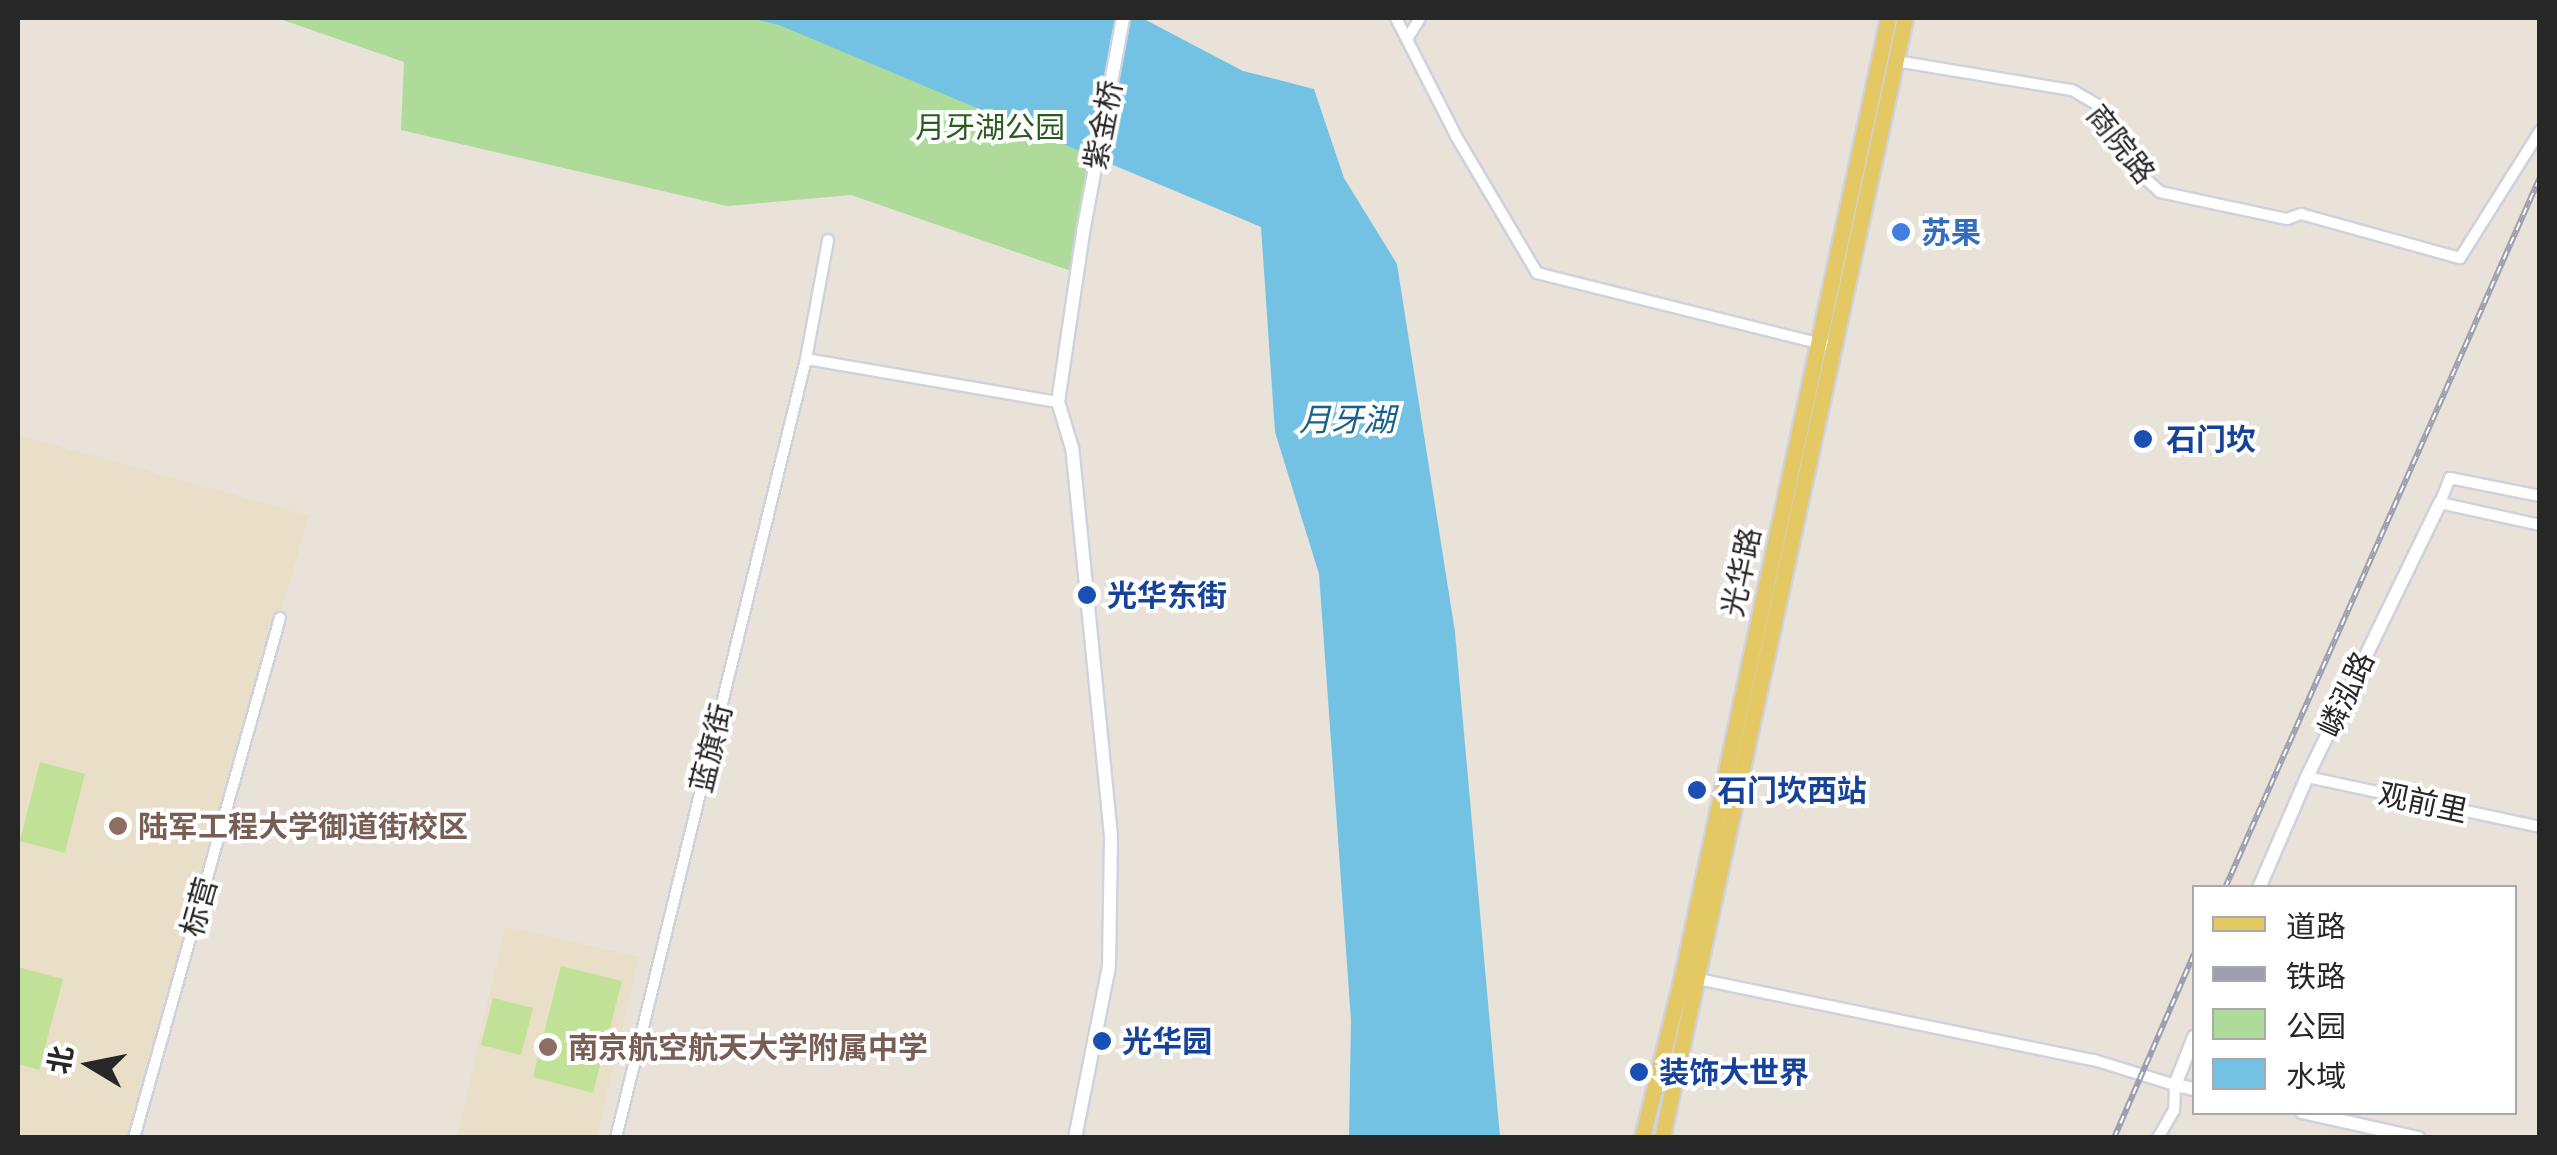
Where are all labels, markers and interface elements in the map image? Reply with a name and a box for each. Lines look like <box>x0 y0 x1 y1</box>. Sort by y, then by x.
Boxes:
street label: 紫金桥 <box>1077 77 1129 173</box>
street label: 商院路 <box>2079 97 2163 191</box>
park label: 月牙湖公园 <box>915 109 1065 145</box>
place label: 苏果 <box>1921 214 1981 250</box>
marker: 苏果 <box>1890 221 1912 243</box>
water label: 月牙湖 <box>1299 400 1395 438</box>
place label: 石门坎 <box>2166 421 2256 457</box>
marker: 石门坎 <box>2130 426 2156 452</box>
street label: 光华路 <box>1714 524 1768 620</box>
place label: 光华东街 <box>1107 577 1227 613</box>
marker: 光华东街 <box>1076 584 1098 606</box>
street label: 嶙泓路 <box>2311 646 2381 742</box>
street label: 蓝旗街 <box>683 700 739 796</box>
place label: 石门坎西站 <box>1717 772 1867 808</box>
street label: 观前里 <box>2375 775 2471 829</box>
marker: 石门坎西站 <box>1686 779 1708 801</box>
place label: 陆军工程大学御道街校区 <box>138 808 468 844</box>
marker: 陆军工程大学御道街校区 <box>107 815 129 837</box>
street label: 标营 <box>173 873 225 941</box>
legend <box>2192 885 2517 1115</box>
text: 道路 <box>2286 906 2346 945</box>
text: 铁路 <box>2286 956 2346 995</box>
text: 公园 <box>2286 1006 2346 1045</box>
north arrow <box>40 1015 140 1115</box>
place label: 光华园 <box>1122 1023 1212 1059</box>
place label: 南京航空航天大学附属中学 <box>568 1029 928 1065</box>
marker: 光华园 <box>1091 1030 1113 1052</box>
marker: 南京航空航天大学附属中学 <box>537 1036 559 1058</box>
text: 北 <box>39 1043 81 1077</box>
place label: 装饰大世界 <box>1659 1054 1809 1090</box>
text: 水域 <box>2286 1056 2346 1095</box>
marker: 装饰大世界 <box>1628 1061 1650 1083</box>

